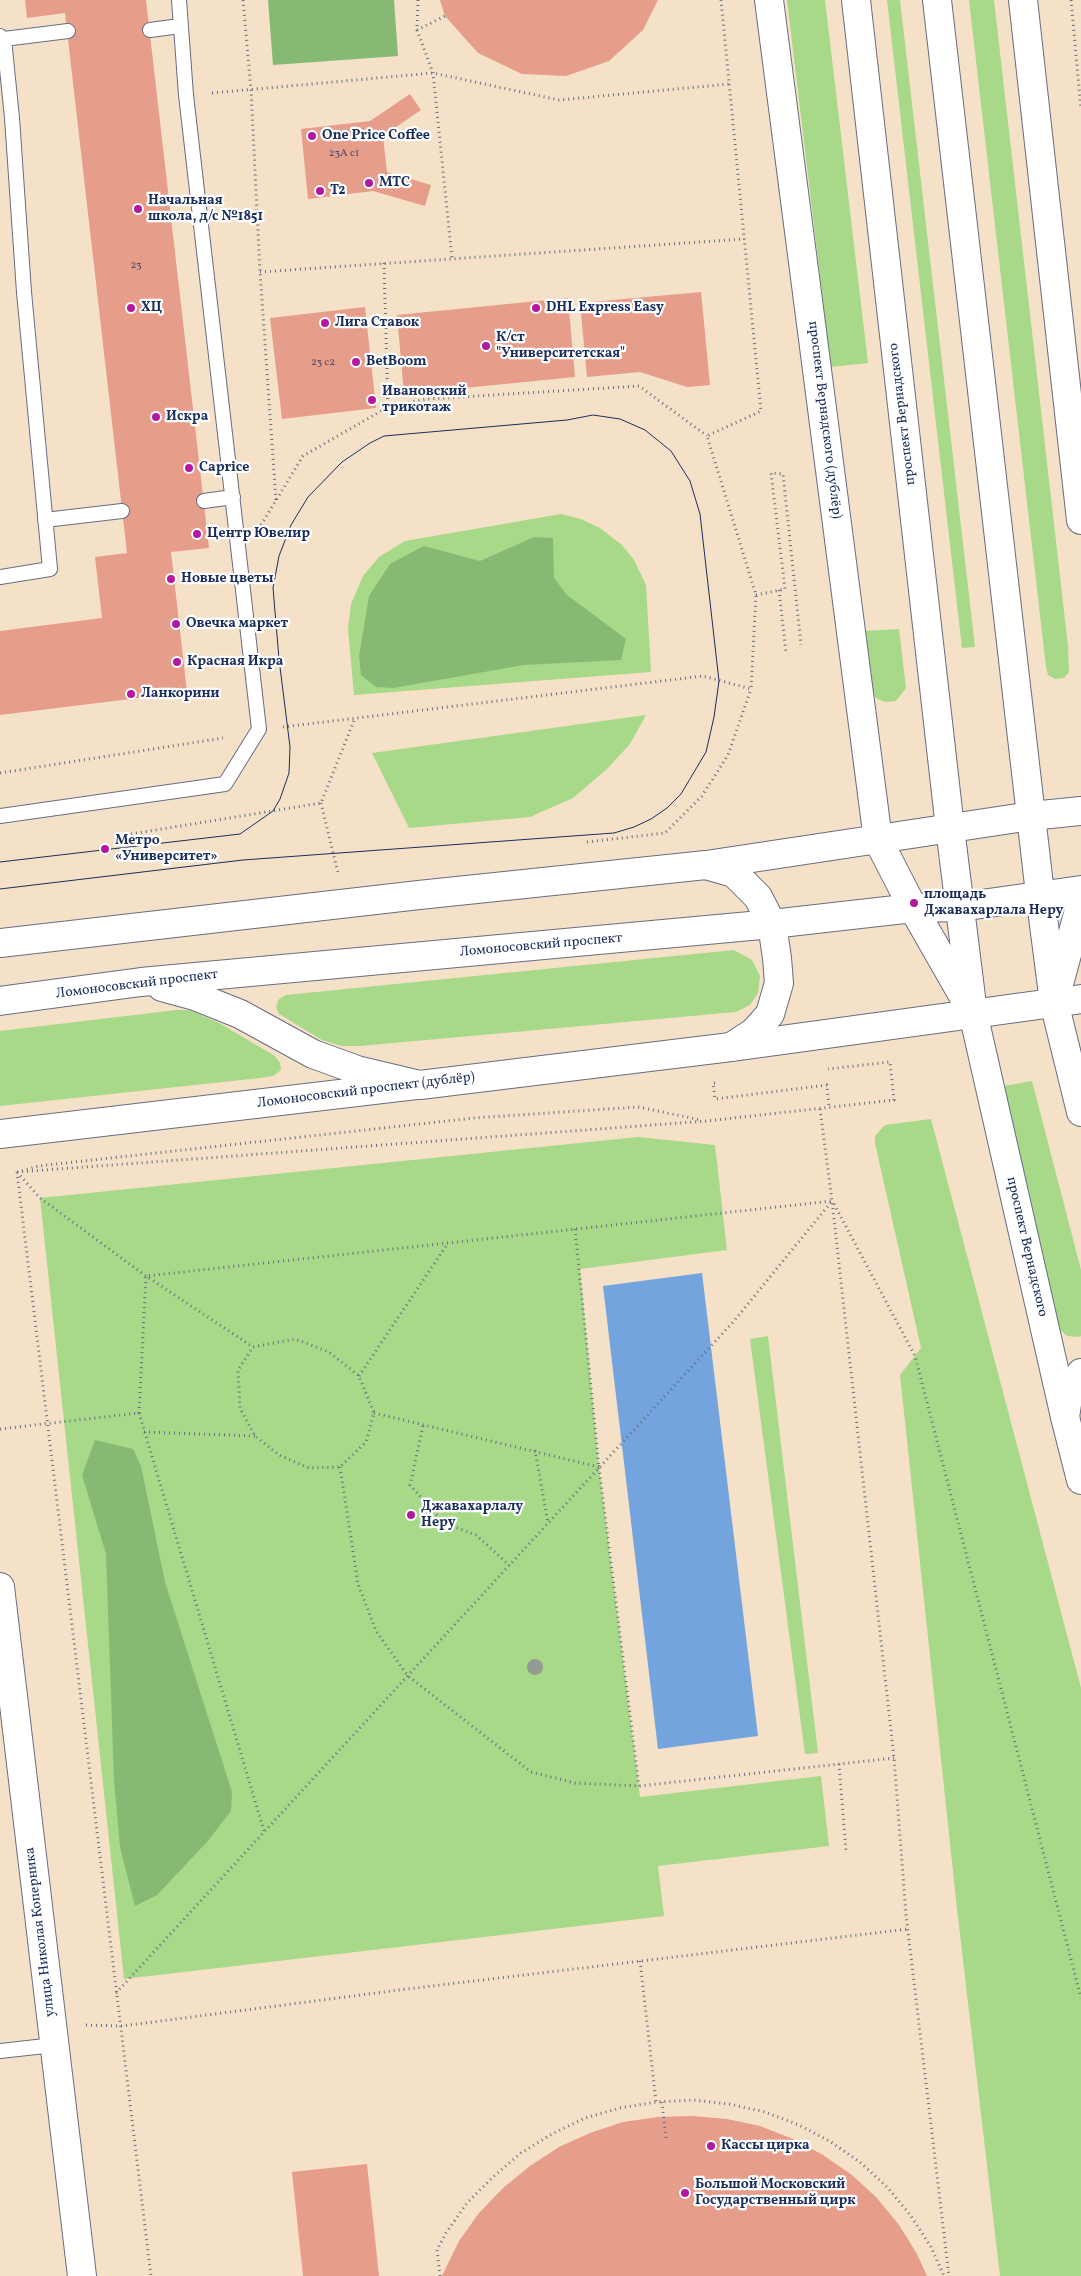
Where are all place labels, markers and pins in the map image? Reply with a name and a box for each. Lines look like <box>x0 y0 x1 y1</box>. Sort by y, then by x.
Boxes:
place label: One Price Coffee <box>322 128 430 144</box>
marker: One Price Coffee <box>306 130 318 142</box>
place label: МТС <box>379 175 410 191</box>
marker: МТС <box>363 177 375 189</box>
place label: T2 <box>330 183 346 199</box>
marker: T2 <box>314 185 326 197</box>
place label: Начальная школа, д/с №1851 <box>148 193 263 226</box>
marker: Начальная школа, д/с №1851 <box>132 203 144 215</box>
place label: ХЦ <box>141 300 162 316</box>
place label: DHL Express Easy <box>546 300 664 316</box>
marker: ХЦ <box>125 302 137 314</box>
marker: DHL Express Easy <box>530 302 542 314</box>
place label: Лига Ставок <box>335 315 419 331</box>
marker: Лига Ставок <box>319 317 331 329</box>
place label: К/ст "Университетская" <box>496 330 625 362</box>
marker: К/ст "Университетская" <box>480 340 492 352</box>
place label: BetBoom <box>366 354 427 370</box>
marker: BetBoom <box>350 356 362 368</box>
place label: Ивановский трикотаж <box>382 384 467 417</box>
marker: Ивановский трикотаж <box>366 394 378 406</box>
place label: Искра <box>166 409 208 425</box>
marker: Искра <box>150 411 162 423</box>
place label: Caprice <box>199 460 249 476</box>
marker: Caprice <box>183 462 195 474</box>
place label: Центр Ювелир <box>207 526 310 542</box>
marker: Центр Ювелир <box>191 528 203 540</box>
place label: Новые цветы <box>181 571 273 587</box>
marker: Новые цветы <box>165 573 177 585</box>
place label: Овечка маркет <box>186 616 288 632</box>
marker: Овечка маркет <box>170 618 182 630</box>
place label: Красная Икра <box>187 654 284 670</box>
marker: Красная Икра <box>171 656 183 668</box>
place label: Ланкорини <box>141 686 220 702</box>
marker: Ланкорини <box>125 688 137 700</box>
place label: Метро «Университет» <box>115 833 218 866</box>
marker: Метро «Университет» <box>99 843 111 855</box>
place label: площадь Джавахарлала Неру <box>924 887 1063 920</box>
marker: площадь Джавахарлала Неру <box>908 897 920 909</box>
place label: Джавахарлалу Неру <box>421 1499 523 1531</box>
marker: Джавахарлалу Неру <box>405 1509 417 1521</box>
place label: Кассы цирка <box>721 2138 810 2154</box>
marker: Кассы цирка <box>705 2140 717 2152</box>
place label: Большой Московский Государственный цирк <box>695 2177 856 2210</box>
marker: Большой Московский Государственный цирк <box>679 2187 691 2199</box>

